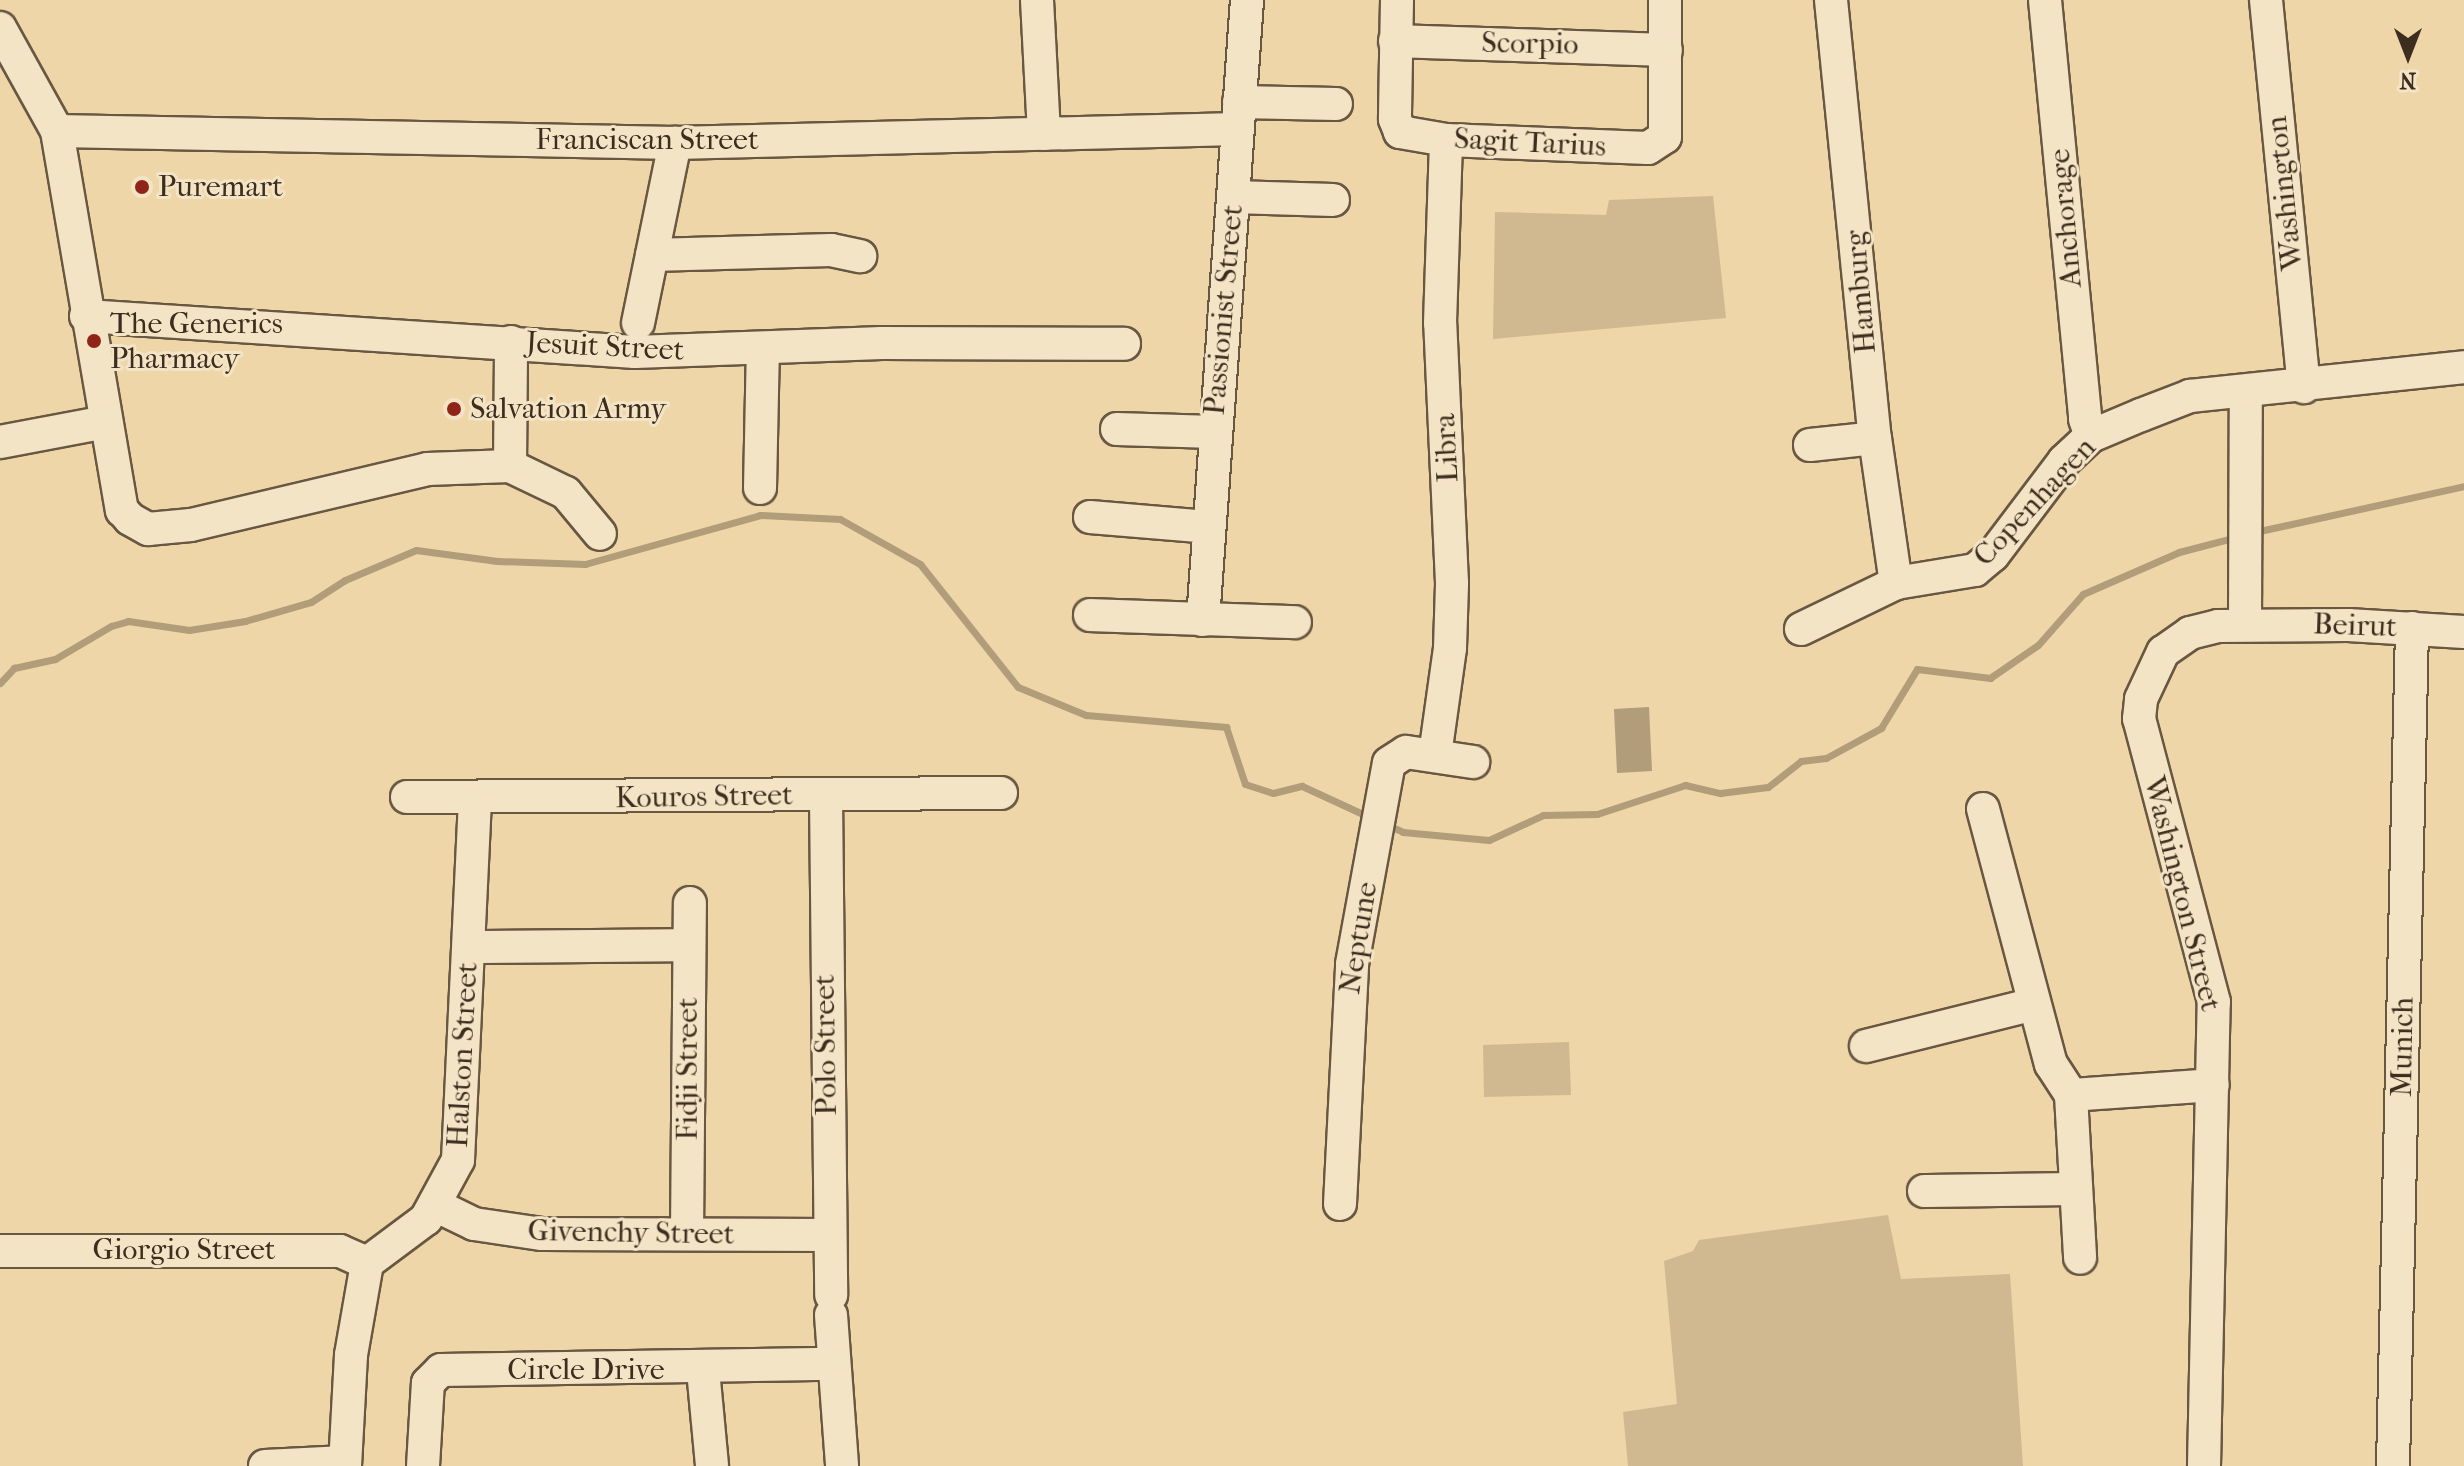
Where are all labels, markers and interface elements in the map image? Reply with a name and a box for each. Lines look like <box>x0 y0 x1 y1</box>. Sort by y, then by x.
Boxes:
north arrow <box>2368 16 2448 96</box>
street label: Scorpio <box>1481 25 1579 63</box>
text: N <box>2400 67 2416 93</box>
street label: Washington <box>2259 114 2311 272</box>
street label: Sagit Tarius <box>1453 121 1607 165</box>
street label: Franciscan Street <box>535 122 759 158</box>
street label: Anchorage <box>2042 147 2090 289</box>
place label: Puremart <box>158 169 283 205</box>
marker: Puremart <box>133 178 151 196</box>
street label: Passionist Street <box>1197 203 1251 417</box>
street label: Hamburg <box>1838 229 1884 355</box>
place label: The Generics Pharmacy <box>110 306 283 376</box>
street label: Jesuit Street <box>525 325 685 369</box>
marker: The Generics Pharmacy <box>85 332 103 350</box>
place label: Salvation Army <box>470 391 666 427</box>
marker: Salvation Army <box>445 400 463 418</box>
street label: Libra <box>1427 413 1467 483</box>
street label: Copenhagen <box>1966 430 2104 574</box>
street label: Beirut <box>2313 607 2397 645</box>
street label: Washington Street <box>2135 773 2229 1015</box>
street label: Kouros Street <box>615 777 793 817</box>
street label: Neptune <box>1332 879 1386 997</box>
street label: Halston Street <box>440 961 486 1149</box>
street label: Polo Street <box>807 974 845 1116</box>
street label: Fidji Street <box>670 997 706 1141</box>
street label: Munich <box>2384 997 2422 1097</box>
street label: Givenchy Street <box>527 1213 735 1253</box>
street label: Giorgio Street <box>92 1232 276 1268</box>
street label: Circle Drive <box>507 1352 665 1388</box>

